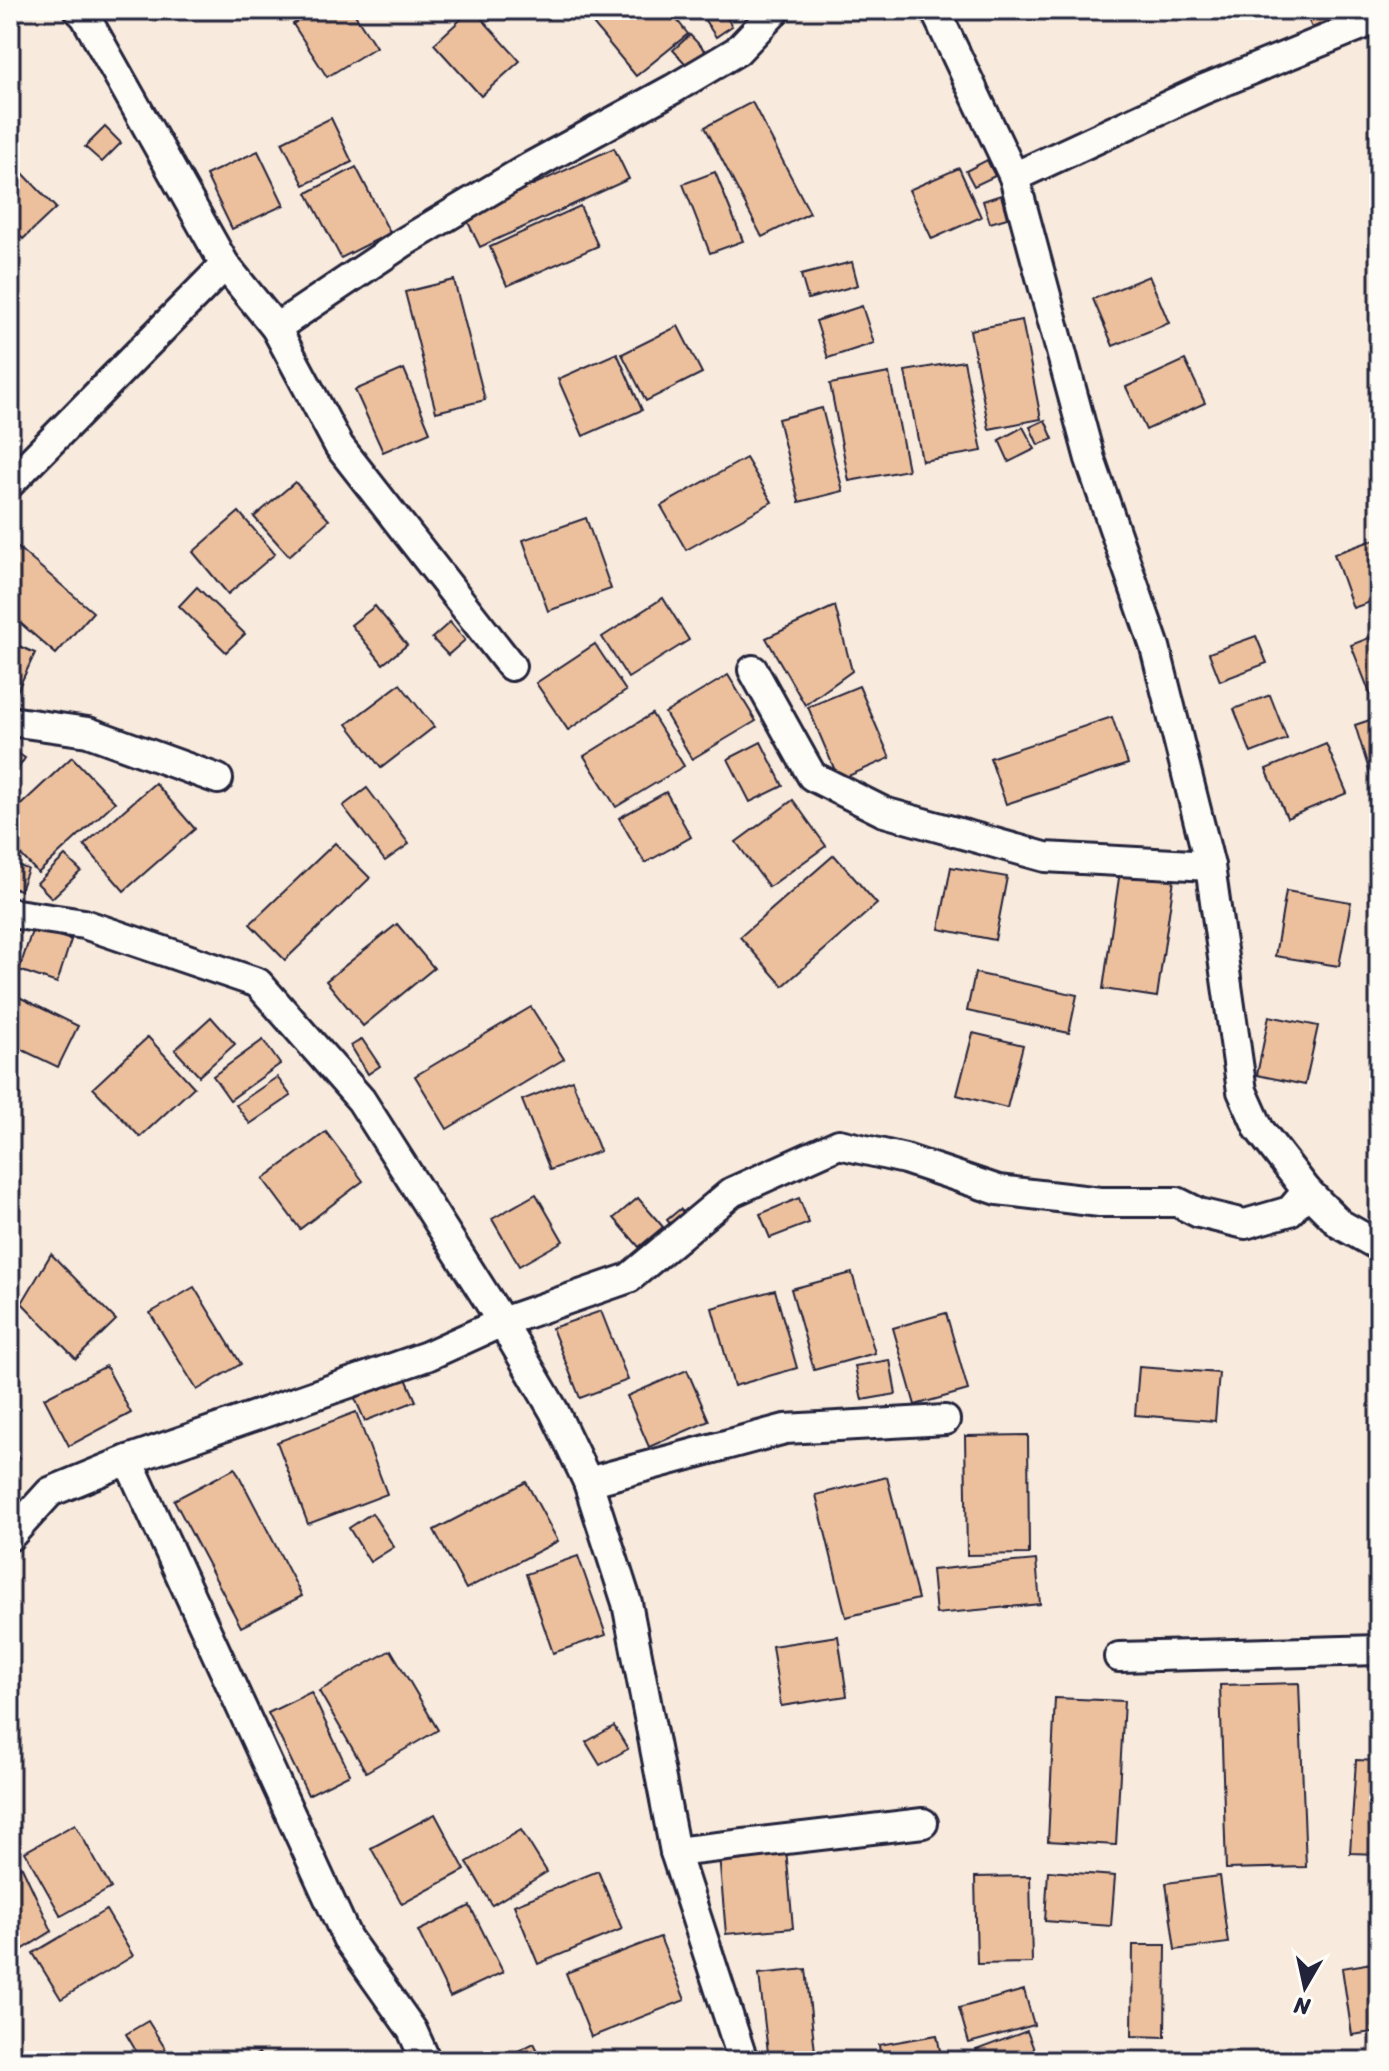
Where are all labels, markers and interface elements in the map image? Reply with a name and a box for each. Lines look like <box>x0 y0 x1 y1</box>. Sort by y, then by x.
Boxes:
north arrow <box>1265 1947 1345 2027</box>
text: N <box>1291 1986 1314 2027</box>

